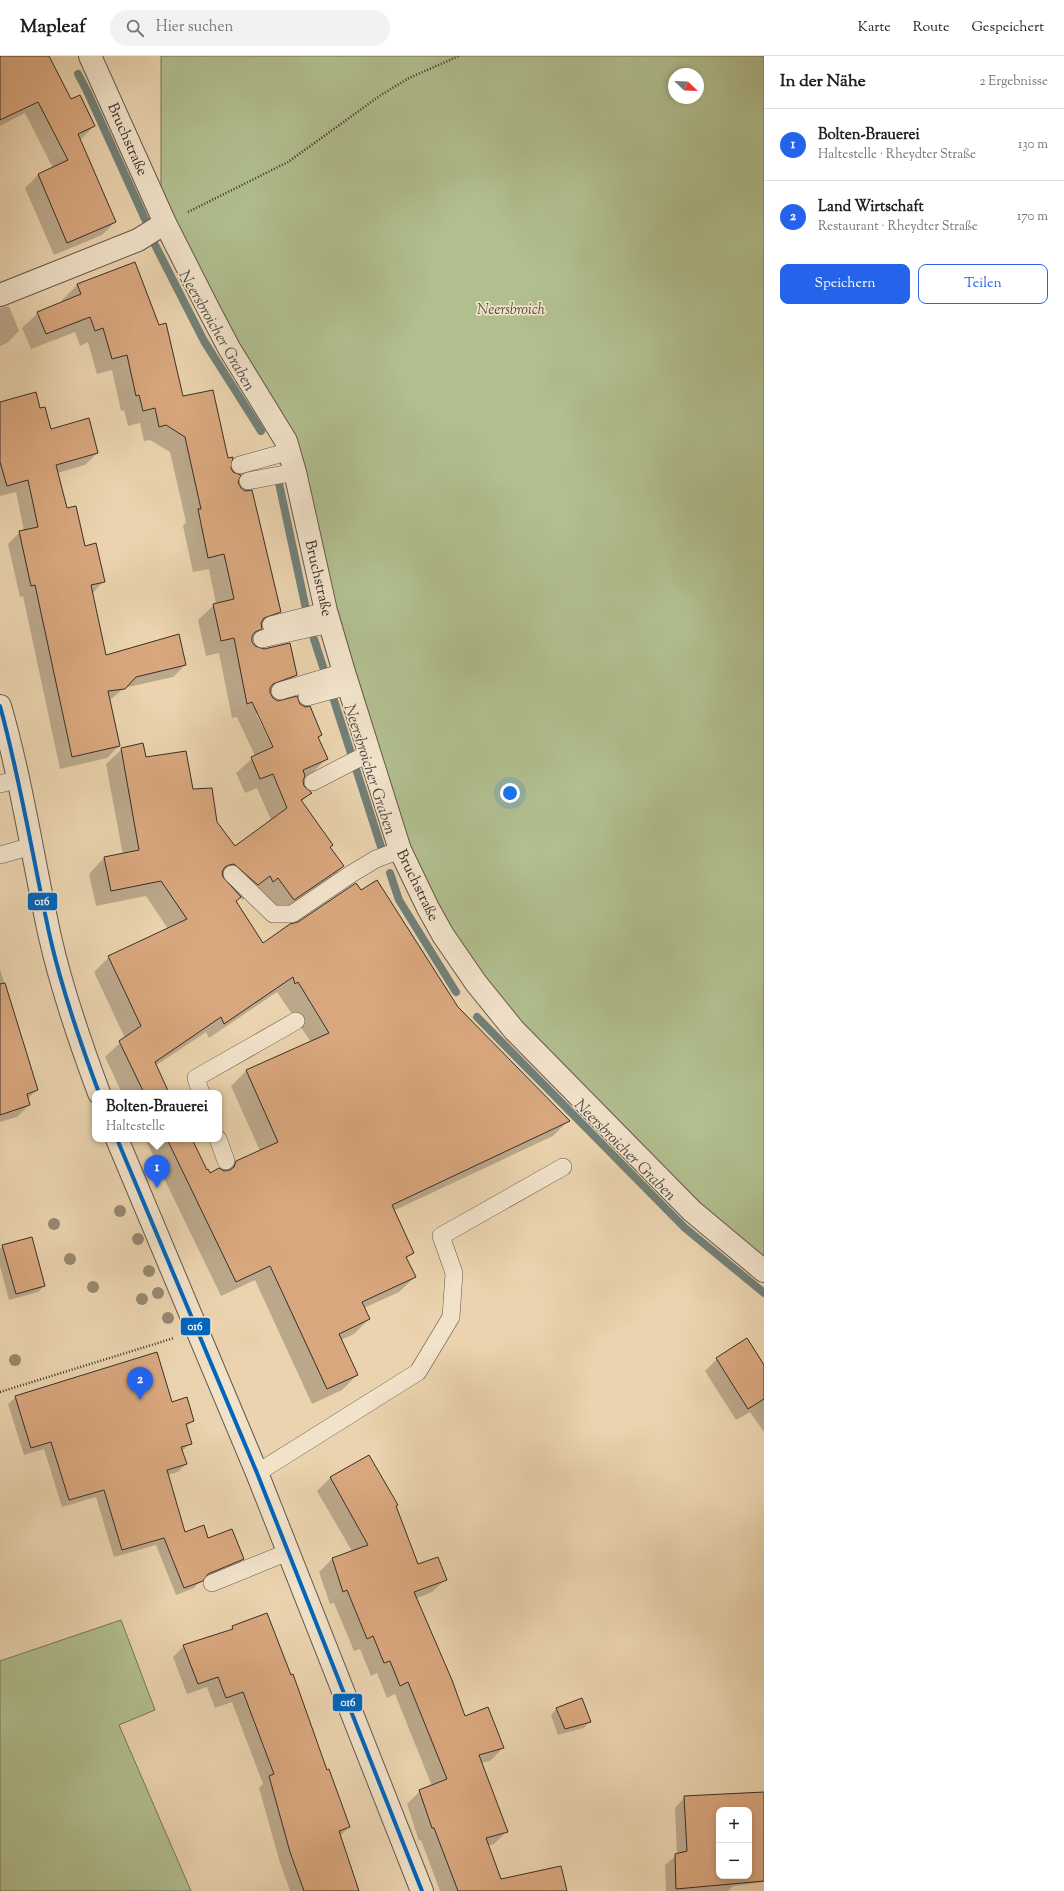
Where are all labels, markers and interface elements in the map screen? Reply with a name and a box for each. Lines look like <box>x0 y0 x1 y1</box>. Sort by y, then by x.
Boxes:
search box <box>110 10 390 46</box>
text: Mapleaf <box>20 14 86 41</box>
icon: search <box>124 17 146 39</box>
text: Hier suchen <box>156 17 233 38</box>
text: Karte <box>858 18 891 38</box>
text: Route <box>913 18 949 38</box>
text: Gespeichert <box>971 18 1044 38</box>
north arrow <box>668 68 704 104</box>
text: In der Nähe <box>780 70 866 94</box>
text: 2 Ergebnisse <box>979 73 1048 91</box>
street label: Bruchstraße <box>101 100 152 179</box>
text: Bolten-Brauerei <box>818 125 920 146</box>
text: 1 <box>791 136 795 154</box>
text: 130 m <box>1018 136 1048 154</box>
text: Haltestelle · Rheydter Straße <box>818 146 976 164</box>
text: Land Wirtschaft <box>818 197 924 218</box>
text: 2 <box>790 208 796 226</box>
text: 170 m <box>1017 208 1048 226</box>
text: Restaurant · Rheydter Straße <box>818 218 978 236</box>
button: Speichern <box>780 264 910 304</box>
button: Teilen <box>918 264 1048 304</box>
water label: Neersbroicher Graben <box>172 267 260 396</box>
park label: Neersbroich <box>477 300 546 321</box>
street label: Bruchstraße <box>299 538 337 619</box>
water label: Neersbroicher Graben <box>337 701 401 839</box>
your location <box>500 783 520 803</box>
street label: Bruchstraße <box>390 846 443 925</box>
line badge: 016 <box>27 892 58 911</box>
text: 016 <box>35 894 50 910</box>
popup <box>92 1090 222 1142</box>
water label: Neersbroicher Graben <box>568 1095 681 1207</box>
text: Bolten-Brauerei <box>106 1097 208 1118</box>
text: Haltestelle <box>106 1118 165 1136</box>
pin: 1 <box>144 1155 170 1188</box>
line badge: 016 <box>180 1317 211 1336</box>
text: 016 <box>188 1319 203 1335</box>
pin: 2 <box>127 1367 153 1400</box>
line badge: 016 <box>332 1693 363 1712</box>
text: 016 <box>341 1695 356 1711</box>
map controls <box>716 1807 752 1879</box>
button: + <box>716 1807 752 1843</box>
button: − <box>716 1843 752 1879</box>

